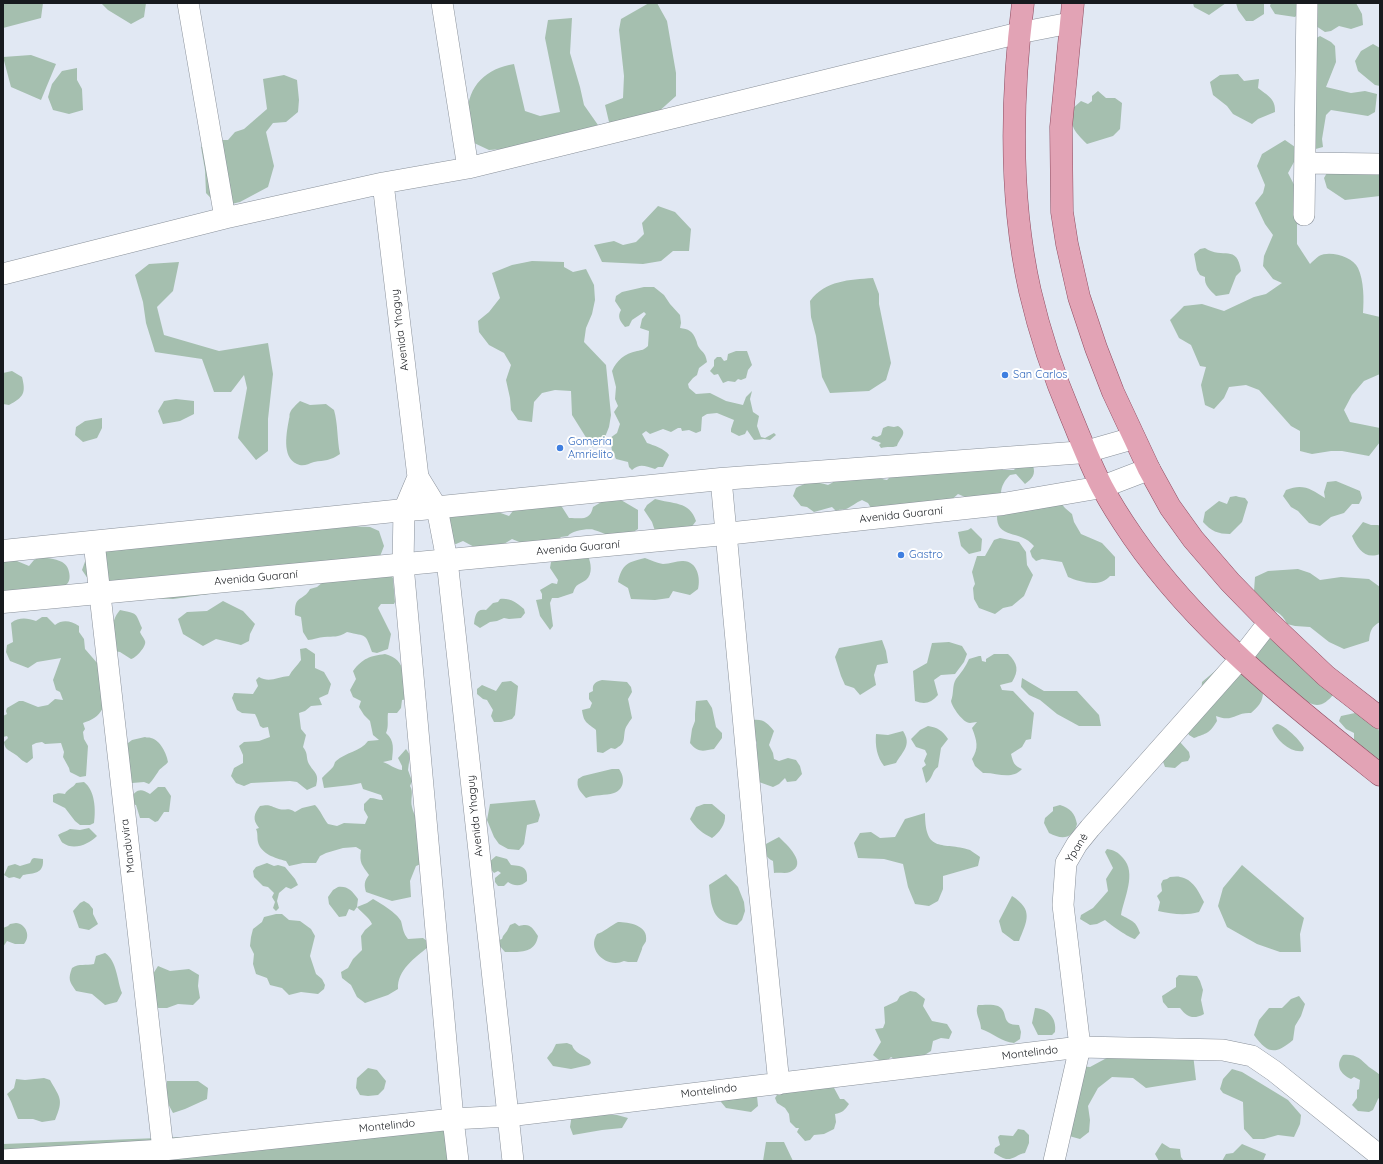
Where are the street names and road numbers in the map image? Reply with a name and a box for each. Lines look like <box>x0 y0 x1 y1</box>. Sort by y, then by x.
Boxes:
street label: Avenida Yhaguy <box>388 288 412 372</box>
street label: Avenida Guaraní <box>859 504 943 526</box>
street label: Avenida Guaraní <box>536 538 620 558</box>
street label: Avenida Guaraní <box>214 568 298 588</box>
street label: Avenida Yhaguy <box>464 774 486 858</box>
street label: Manduvira <box>118 818 138 874</box>
street label: Ypané <box>1063 831 1091 865</box>
street label: Montelindo <box>1001 1043 1059 1063</box>
street label: Montelindo <box>680 1081 738 1101</box>
street label: Montelindo <box>358 1116 416 1136</box>

